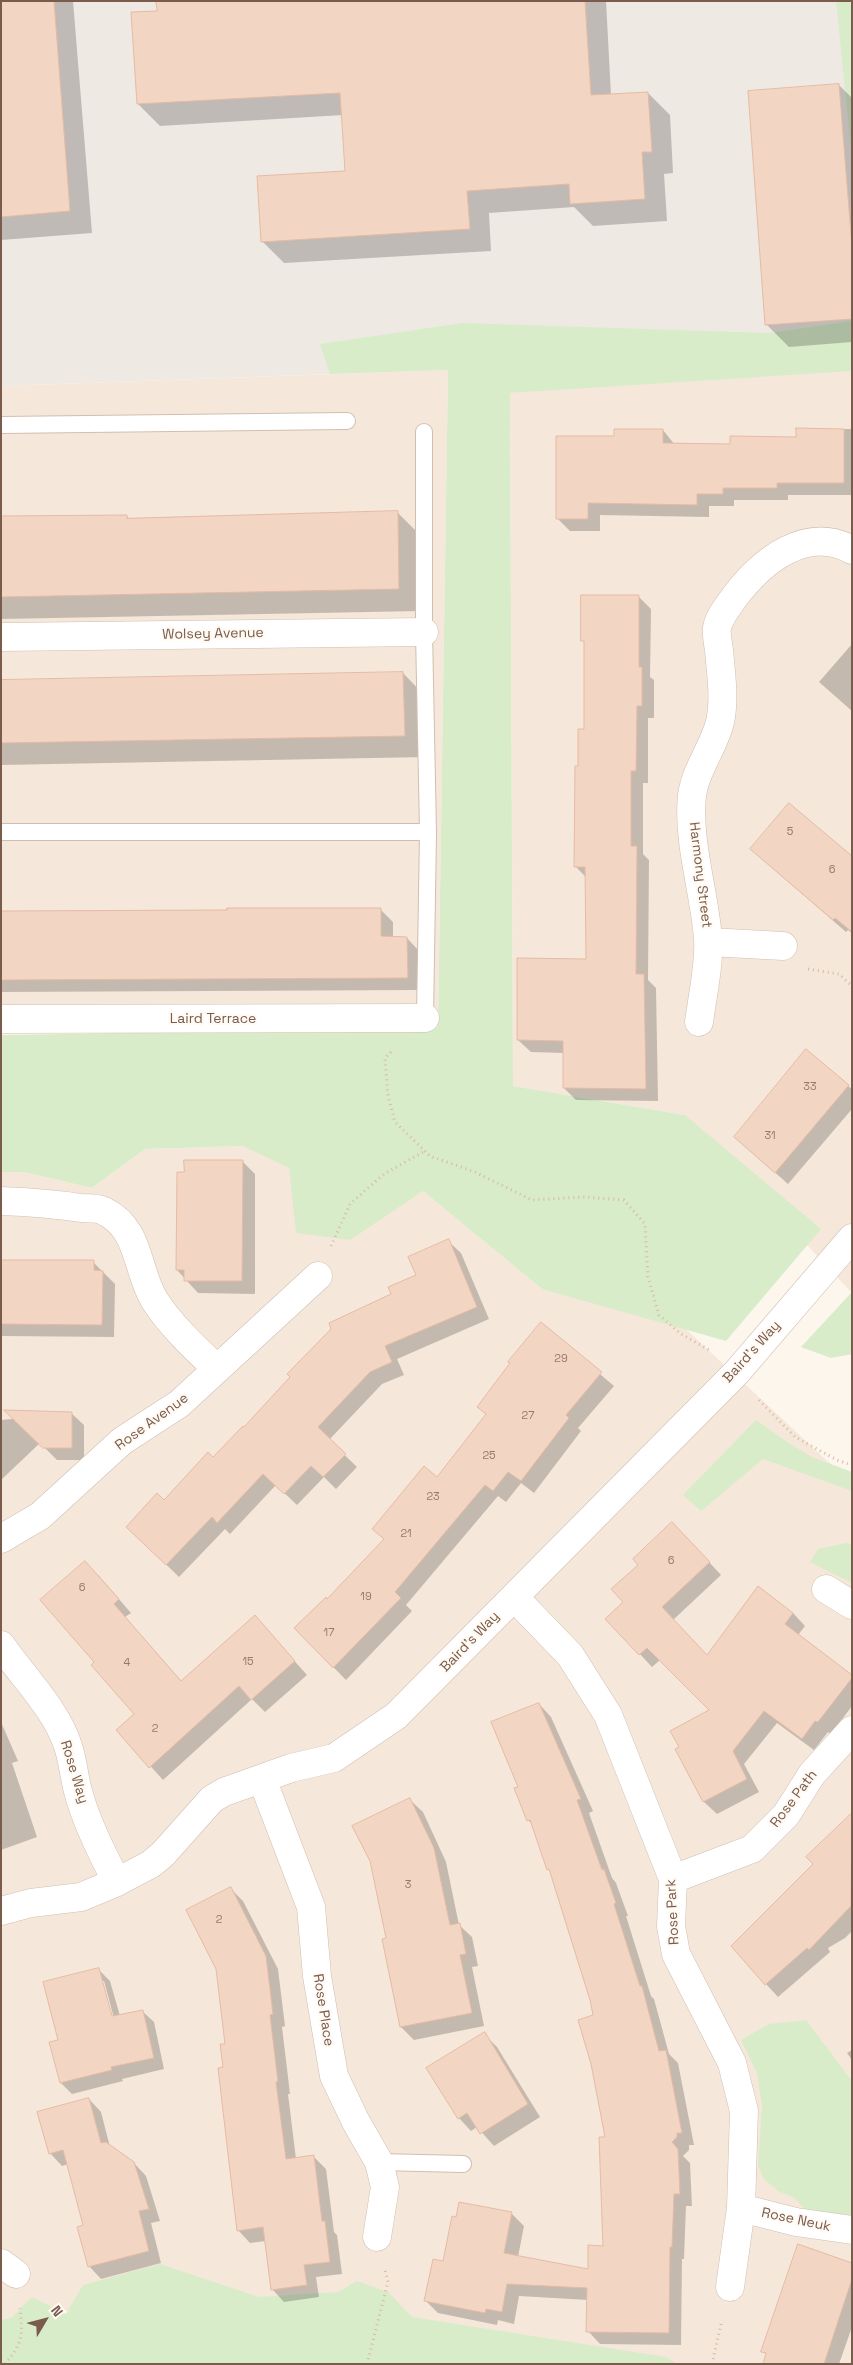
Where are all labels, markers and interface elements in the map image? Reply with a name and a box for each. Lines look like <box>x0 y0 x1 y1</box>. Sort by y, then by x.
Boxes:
street label: Wolsey Avenue <box>162 625 264 643</box>
street label: Harmony Street <box>685 821 715 929</box>
house number: 5 <box>787 825 793 839</box>
house number: 6 <box>829 863 835 877</box>
street label: Laird Terrace <box>170 1011 256 1027</box>
house number: 33 <box>803 1080 817 1094</box>
house number: 31 <box>764 1129 776 1143</box>
street label: Baird's Way <box>720 1317 784 1387</box>
house number: 29 <box>554 1352 568 1366</box>
street label: Rose Avenue <box>112 1390 192 1454</box>
house number: 27 <box>522 1409 534 1423</box>
house number: 25 <box>482 1449 496 1463</box>
house number: 23 <box>426 1490 440 1504</box>
house number: 21 <box>400 1527 412 1541</box>
house number: 6 <box>668 1554 674 1568</box>
house number: 6 <box>79 1581 85 1595</box>
house number: 19 <box>360 1590 372 1604</box>
street label: Baird's Way <box>437 1608 503 1676</box>
house number: 17 <box>324 1626 334 1640</box>
house number: 15 <box>242 1655 254 1669</box>
house number: 4 <box>124 1656 130 1670</box>
house number: 2 <box>152 1722 158 1736</box>
street label: Rose Way <box>56 1738 92 1806</box>
street label: Rose Path <box>767 1767 821 1831</box>
house number: 3 <box>405 1878 411 1892</box>
street label: Rose Park <box>663 1879 683 1945</box>
house number: 2 <box>216 1913 222 1927</box>
street label: Rose Place <box>309 1973 337 2047</box>
street label: Rose Neuk <box>760 2204 832 2236</box>
north arrow <box>20 2295 70 2345</box>
text: N <box>47 2302 67 2320</box>

